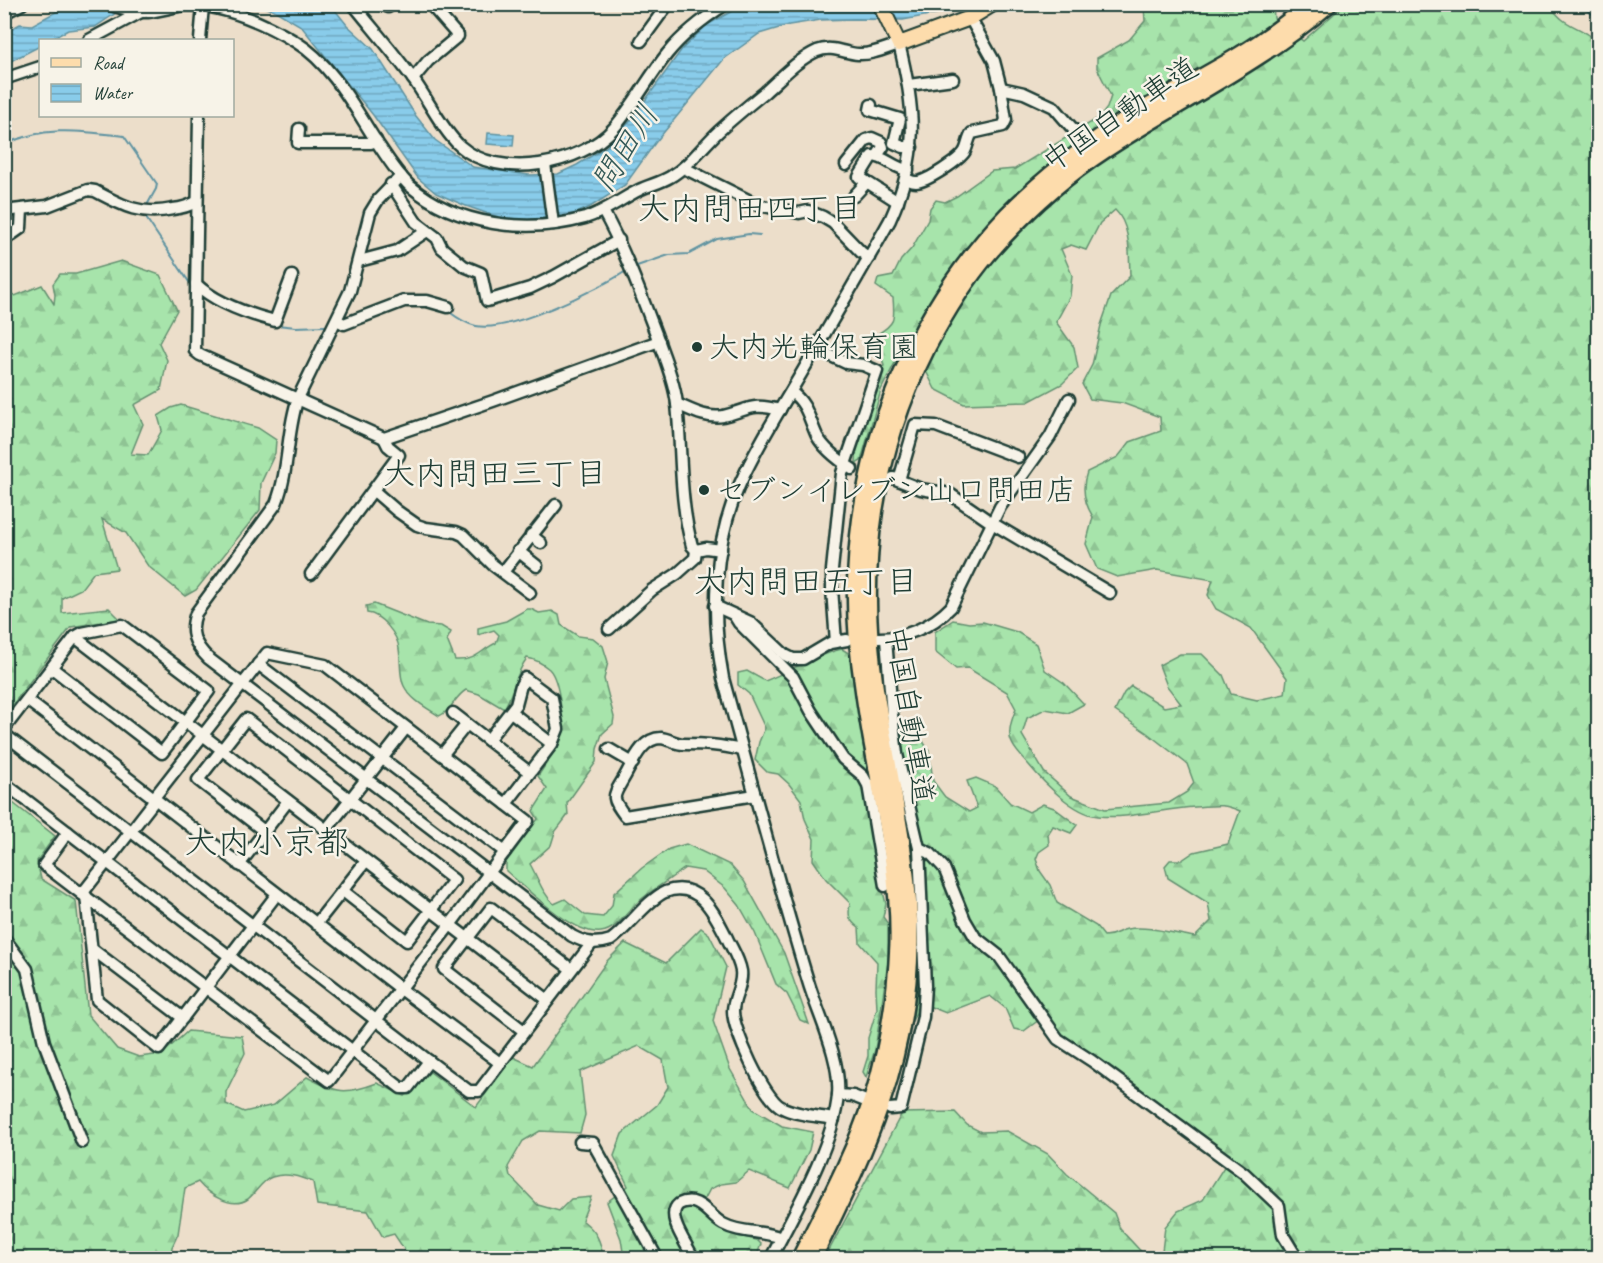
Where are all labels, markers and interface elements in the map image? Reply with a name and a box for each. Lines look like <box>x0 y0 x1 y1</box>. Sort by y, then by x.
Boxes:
legend <box>39 39 234 117</box>
street label: 中国自動車道 <box>1035 48 1205 180</box>
text: Road <box>93 52 126 74</box>
text: Water <box>93 82 134 104</box>
water label: 問田川 <box>582 96 668 200</box>
district label: 大内問田四丁目 <box>638 188 862 229</box>
place label: 大内光輪保育園 <box>709 328 919 366</box>
marker: 大内光輪保育園 <box>690 340 704 354</box>
district label: 大内問田三丁目 <box>383 453 607 494</box>
place label: セブンイレブン山口問田店 <box>716 471 1076 509</box>
marker: セブンイレブン山口問田店 <box>697 483 711 497</box>
district label: 大内問田五丁目 <box>694 561 918 602</box>
street label: 中国自動車道 <box>877 623 943 807</box>
district label: 大内小京都 <box>185 821 350 863</box>

